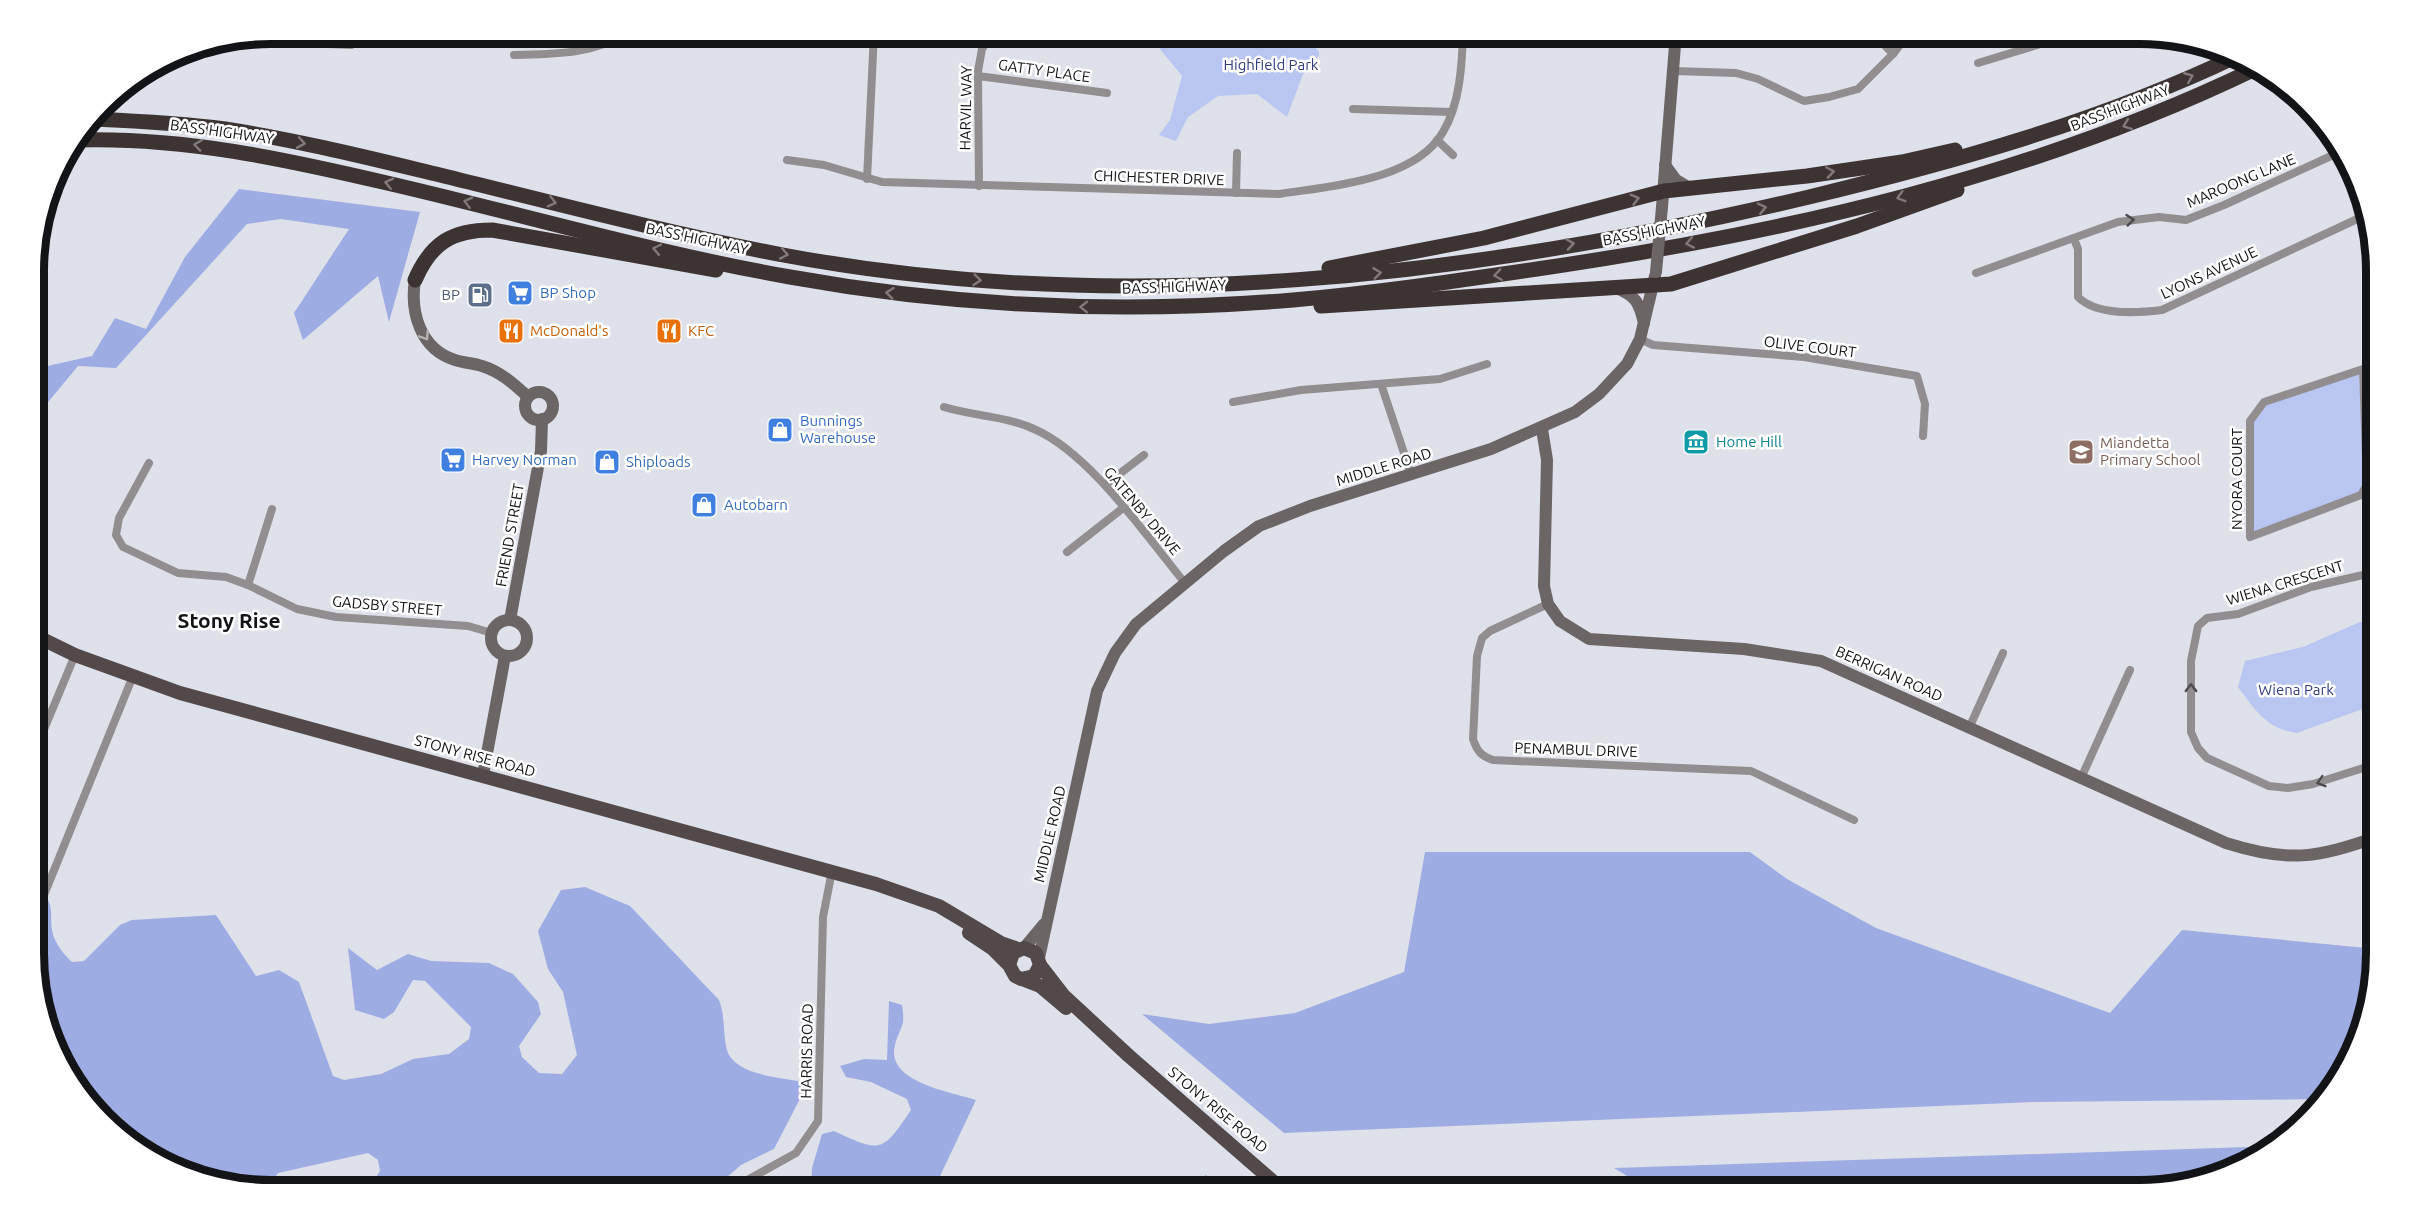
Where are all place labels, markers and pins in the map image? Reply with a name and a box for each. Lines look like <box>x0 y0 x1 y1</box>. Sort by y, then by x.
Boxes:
supermarket icon: BP Shop <box>505 278 535 308</box>
fuel station icon: BP <box>465 280 495 310</box>
place label: BP Shop <box>540 284 596 301</box>
place label: BP <box>442 286 460 303</box>
restaurant icon: McDonald's <box>496 316 526 346</box>
restaurant icon: KFC <box>654 316 684 346</box>
place label: McDonald's <box>530 322 608 339</box>
place label: KFC <box>688 322 714 339</box>
place label: Bunnings Warehouse <box>800 412 876 446</box>
shop icon: Bunnings Warehouse <box>765 415 795 445</box>
museum icon: Home Hill <box>1681 427 1711 457</box>
place label: Home Hill <box>1716 433 1782 450</box>
place label: Miandetta Primary School <box>2100 434 2201 468</box>
school or university icon: Miandetta Primary School <box>2066 437 2096 467</box>
supermarket icon: Harvey Norman <box>438 445 468 475</box>
shop icon: Shiploads <box>592 447 622 477</box>
place label: Harvey Norman <box>472 451 577 468</box>
place label: Shiploads <box>626 453 691 470</box>
shop icon: Autobarn <box>689 490 719 520</box>
place label: Autobarn <box>724 496 788 513</box>

